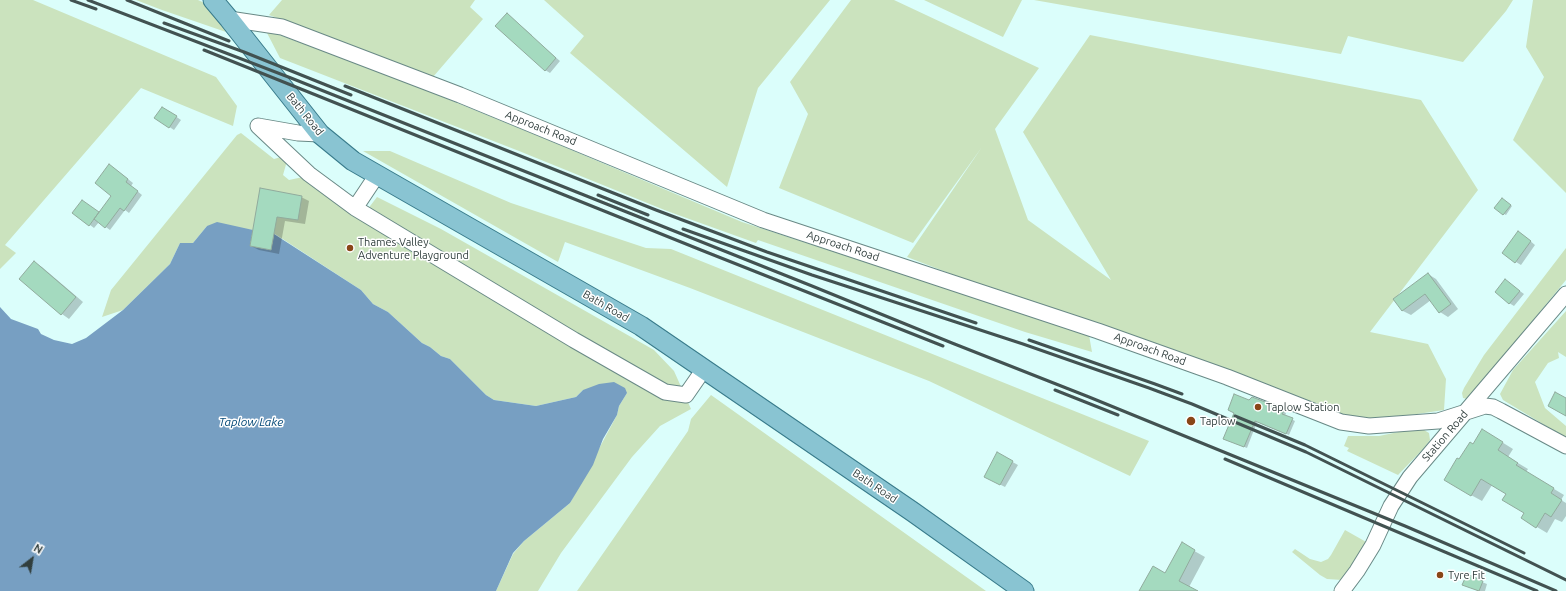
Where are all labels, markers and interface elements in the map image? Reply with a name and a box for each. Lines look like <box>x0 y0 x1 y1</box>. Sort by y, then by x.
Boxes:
street label: Bath Road <box>284 90 326 138</box>
street label: Approach Road <box>504 108 578 148</box>
street label: Approach Road <box>805 228 881 264</box>
place label: Thames Valley Adventure Playground <box>358 235 469 261</box>
marker: Thames Valley Adventure Playground <box>345 243 355 253</box>
street label: Bath Road <box>581 288 631 324</box>
street label: Approach Road <box>1112 330 1188 368</box>
place label: Taplow Station <box>1266 400 1340 414</box>
marker: Taplow Station <box>1253 402 1263 412</box>
street label: Station Road <box>1419 408 1471 464</box>
place label: Taplow <box>1200 414 1236 428</box>
water label: Taplow Lake <box>219 415 283 429</box>
marker: Taplow <box>1185 415 1197 427</box>
street label: Bath Road <box>850 466 900 506</box>
north arrow <box>12 539 52 579</box>
text: N <box>32 541 45 556</box>
place label: Tyre Fit <box>1448 568 1485 582</box>
marker: Tyre Fit <box>1435 570 1445 580</box>

